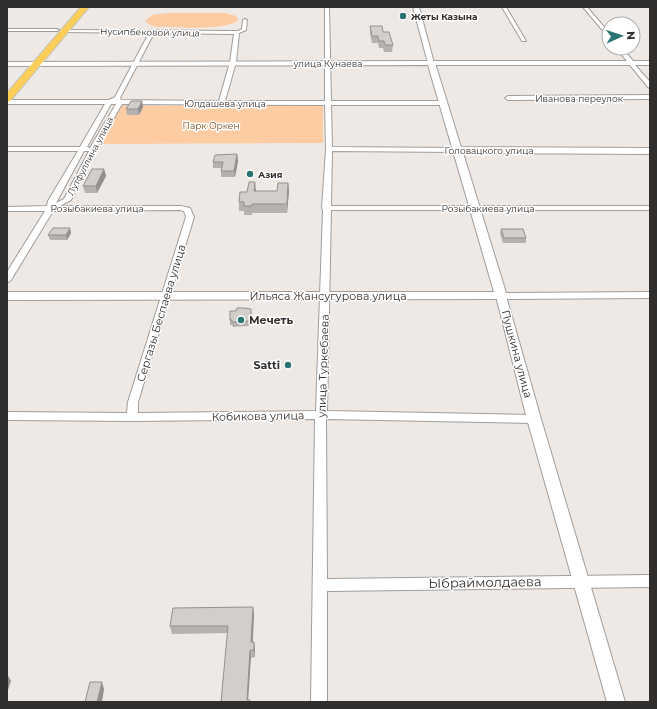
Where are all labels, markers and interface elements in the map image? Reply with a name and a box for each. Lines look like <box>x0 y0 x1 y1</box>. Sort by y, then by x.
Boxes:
marker: Жеты Казына <box>398 11 408 21</box>
place label: Жеты Казына <box>411 11 478 22</box>
north arrow <box>601 16 641 56</box>
street label: Нусипбековой улица <box>100 26 200 38</box>
text: N <box>624 31 638 40</box>
street label: улица Кунаева <box>292 58 363 69</box>
street label: Иванова переулок <box>535 93 624 104</box>
street label: Юлдашева улица <box>184 98 266 109</box>
street label: Лутфуллина улица <box>65 115 115 197</box>
park label: Парк Оркен <box>183 120 239 131</box>
street label: Головацкого улица <box>444 145 534 156</box>
marker: Азия <box>245 169 255 179</box>
place label: Азия <box>258 169 282 180</box>
street label: Розыбакиева улица <box>50 203 144 214</box>
street label: Розыбакиева улица <box>441 203 535 214</box>
street label: Сергазы Беспаева улица <box>133 243 189 383</box>
street label: Ильяса Жансугурова улица <box>249 289 407 303</box>
street label: Пушкина улица <box>499 309 535 399</box>
place label: Мечеть <box>249 313 293 327</box>
street label: улица Туркебаева <box>314 314 332 419</box>
marker: Мечеть <box>236 315 246 325</box>
place label: Satti <box>253 358 280 372</box>
marker: Satti <box>283 360 293 370</box>
street label: Кобикова улица <box>212 408 304 424</box>
street label: Ыбраймолдаева <box>428 573 542 591</box>

